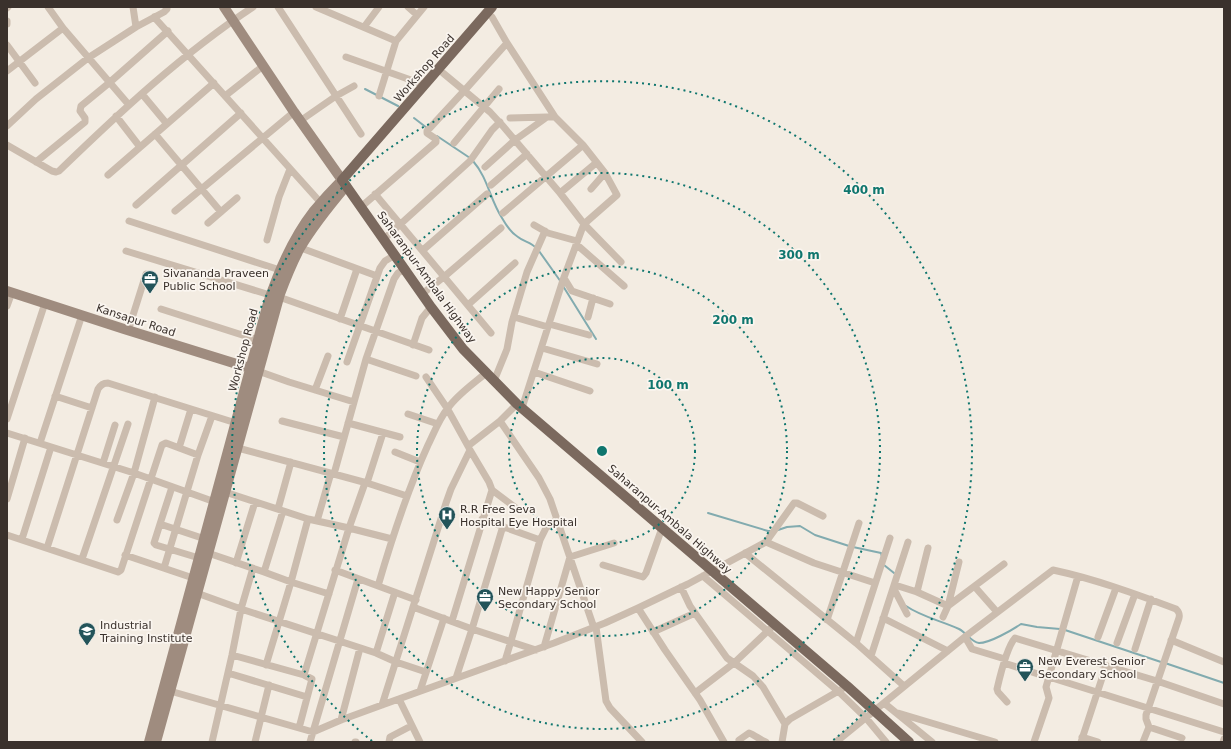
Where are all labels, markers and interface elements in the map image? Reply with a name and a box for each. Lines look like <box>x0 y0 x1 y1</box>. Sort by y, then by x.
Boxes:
street label: Workshop Road <box>391 32 457 105</box>
text: 400 m <box>843 183 885 197</box>
street label: Saharanpur-Ambala Highway <box>374 209 479 346</box>
text: 300 m <box>778 248 820 262</box>
place label: Sivananda Praveen Public School <box>163 267 269 293</box>
office icon: Sivananda Praveen Public School <box>140 269 160 294</box>
street label: Kansapur Road <box>94 302 177 339</box>
street label: Workshop Road <box>226 307 261 393</box>
text: 200 m <box>712 313 754 327</box>
text: 100 m <box>647 378 689 392</box>
centre of rings <box>595 444 609 458</box>
street label: Saharanpur-Ambala Highway <box>605 462 735 577</box>
place label: R.R Free Seva Hospital Eye Hospital <box>460 503 577 529</box>
hospital icon: R.R Free Seva Hospital Eye Hospital <box>437 505 457 530</box>
place label: New Happy Senior Secondary School <box>498 585 600 611</box>
office icon: New Happy Senior Secondary School <box>475 587 495 612</box>
place label: Industrial Training Institute <box>99 619 193 645</box>
school or university icon: Industrial Training Institute <box>77 621 97 646</box>
place label: New Everest Senior Secondary School <box>1038 655 1146 681</box>
office icon: New Everest Senior Secondary School <box>1015 657 1035 682</box>

